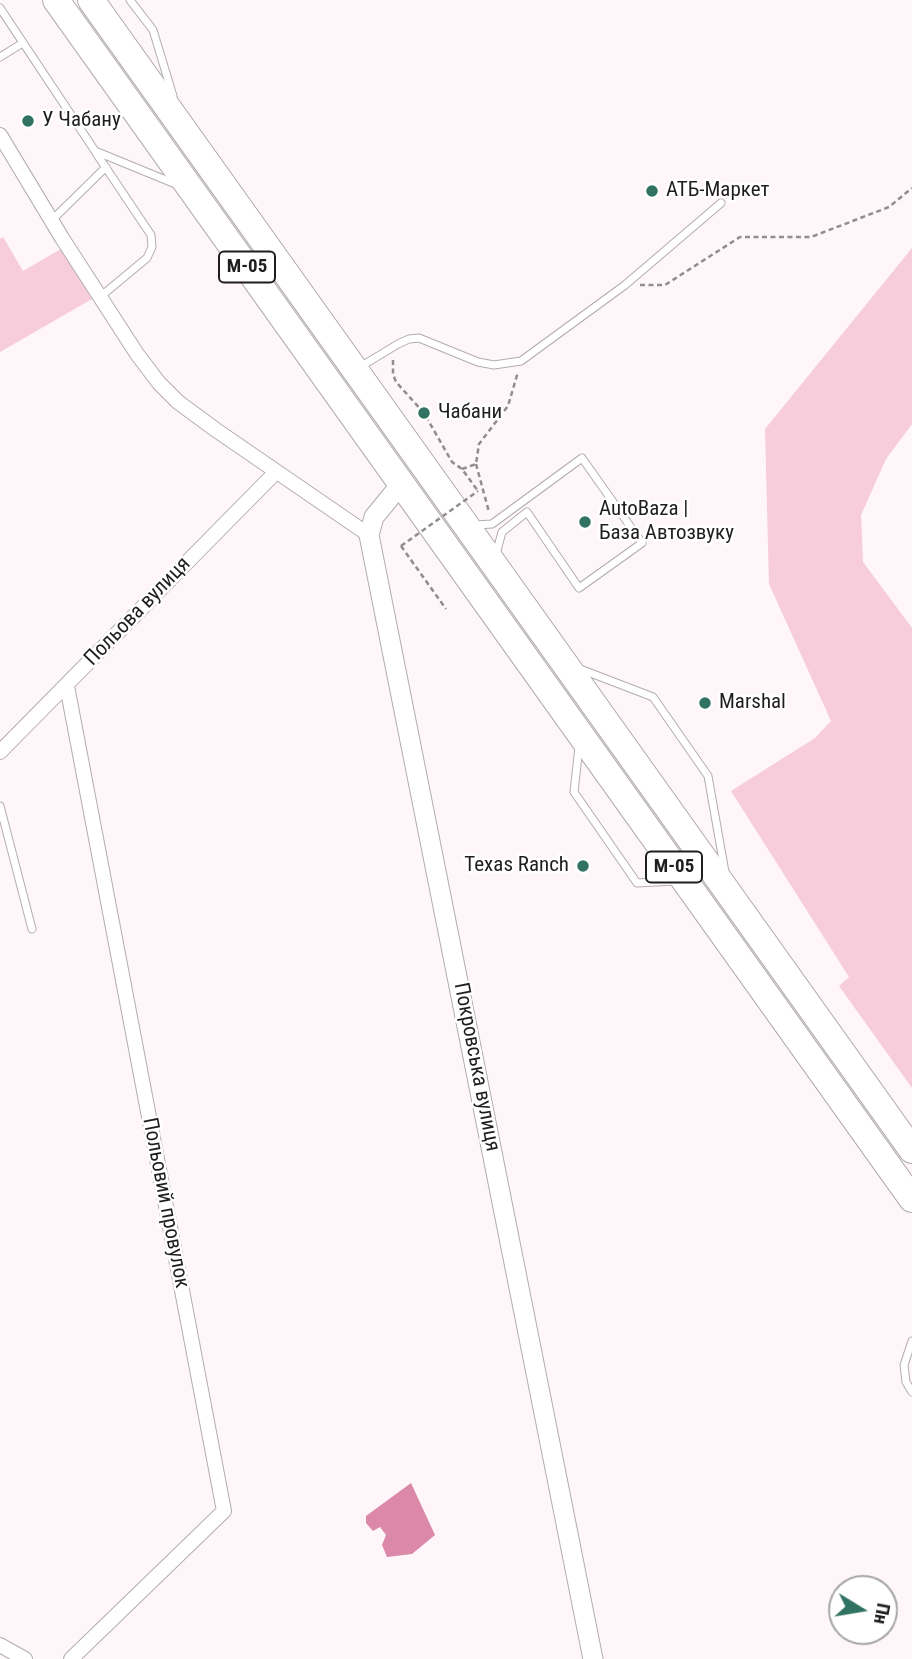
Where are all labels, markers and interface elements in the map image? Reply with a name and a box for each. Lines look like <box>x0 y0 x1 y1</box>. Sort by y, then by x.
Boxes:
place label: У Чабану <box>42 108 121 134</box>
marker: У Чабану <box>20 113 36 129</box>
place label: АТБ-Маркет <box>666 178 769 204</box>
marker: АТБ-Маркет <box>644 183 660 199</box>
road number: М-05 <box>219 252 275 282</box>
place label: Чабани <box>438 400 502 426</box>
marker: Чабани <box>416 405 432 421</box>
place label: AutoBaza | База Автозвуку <box>599 497 734 547</box>
marker: AutoBaza | База Автозвуку <box>577 514 593 530</box>
street label: Польова вулиця <box>80 552 196 672</box>
place label: Marshal <box>719 690 786 716</box>
marker: Marshal <box>697 695 713 711</box>
road number: М-05 <box>646 852 702 882</box>
place label: Texas Ranch <box>464 853 569 879</box>
marker: Texas Ranch <box>575 858 591 874</box>
street label: Покровська вулиця <box>447 981 505 1153</box>
street label: Польовий провулок <box>136 1116 194 1290</box>
north arrow <box>828 1575 898 1645</box>
text: Пн <box>869 1601 895 1626</box>

